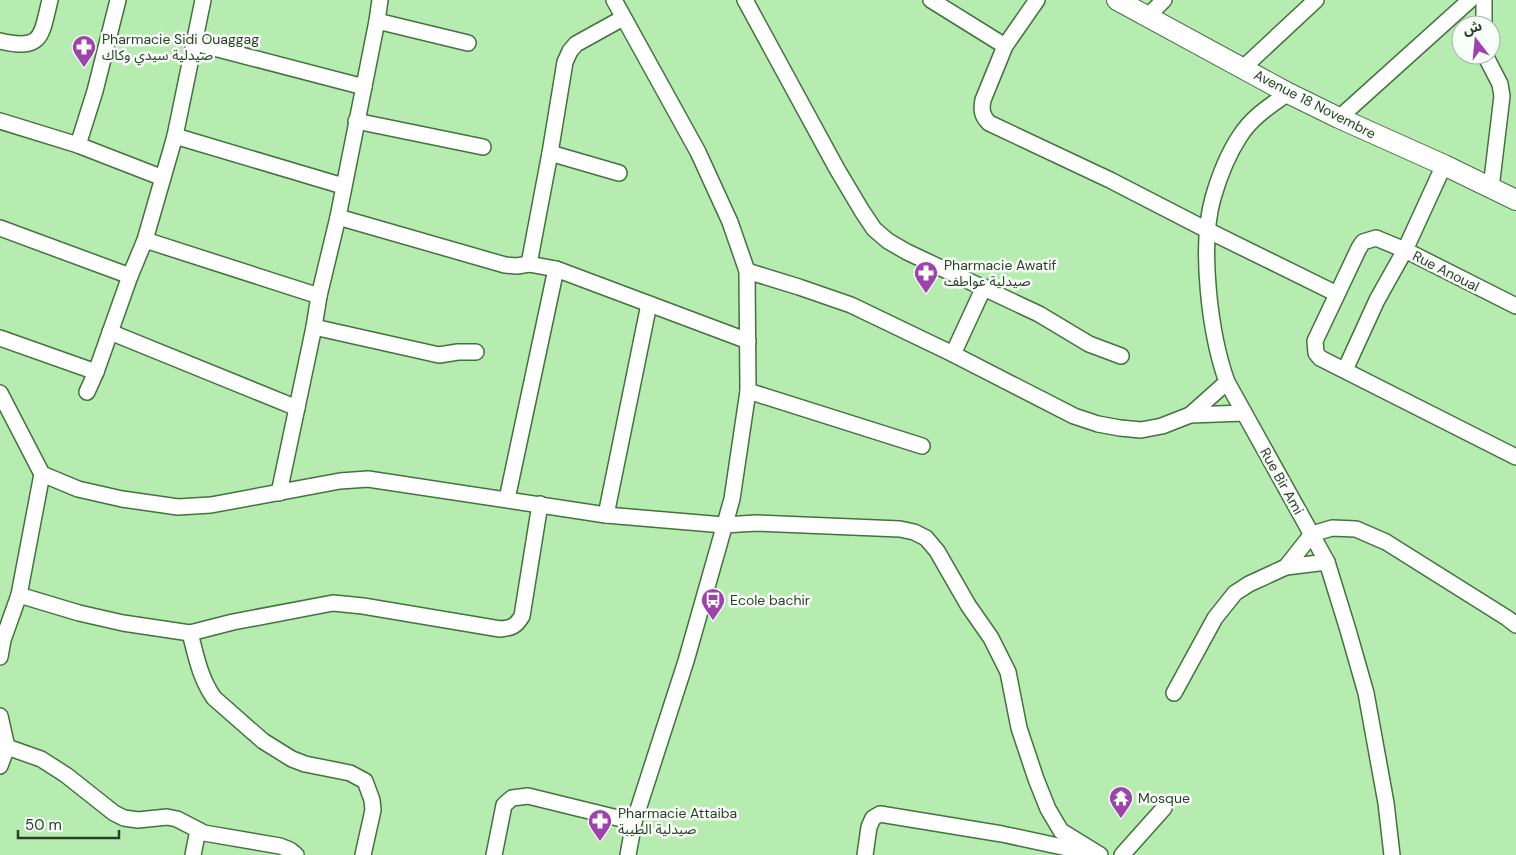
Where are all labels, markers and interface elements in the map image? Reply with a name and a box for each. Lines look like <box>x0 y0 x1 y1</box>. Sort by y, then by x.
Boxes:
north arrow <box>1451 15 1501 65</box>
text: ش <box>1461 16 1484 39</box>
place label: Pharmacie Sidi Ouaggag صيدلية سيدي وكاك <box>102 30 259 66</box>
pharmacy icon: Pharmacie Sidi Ouaggag صيدلية سيدي وكاك <box>71 34 97 68</box>
street label: Avenue 18 Novembre <box>1251 65 1379 143</box>
street label: Rue Anoual <box>1410 247 1482 295</box>
place label: Pharmacie Awatif صيدلية عواطف <box>944 256 1057 290</box>
pharmacy icon: Pharmacie Awatif صيدلية عواطف <box>913 260 939 294</box>
street label: Rue Bir Ami <box>1256 444 1308 518</box>
bus stop icon: Ecole bachir <box>700 587 726 621</box>
place label: Ecole bachir <box>730 591 810 609</box>
temple icon: Mosque <box>1108 785 1134 819</box>
place label: Mosque <box>1138 789 1190 807</box>
place label: Pharmacie Attaiba صيدلية الطيبة <box>618 804 737 838</box>
scale bar <box>18 808 119 840</box>
pharmacy icon: Pharmacie Attaiba صيدلية الطيبة <box>587 808 613 842</box>
text: 50 m <box>25 815 62 835</box>

